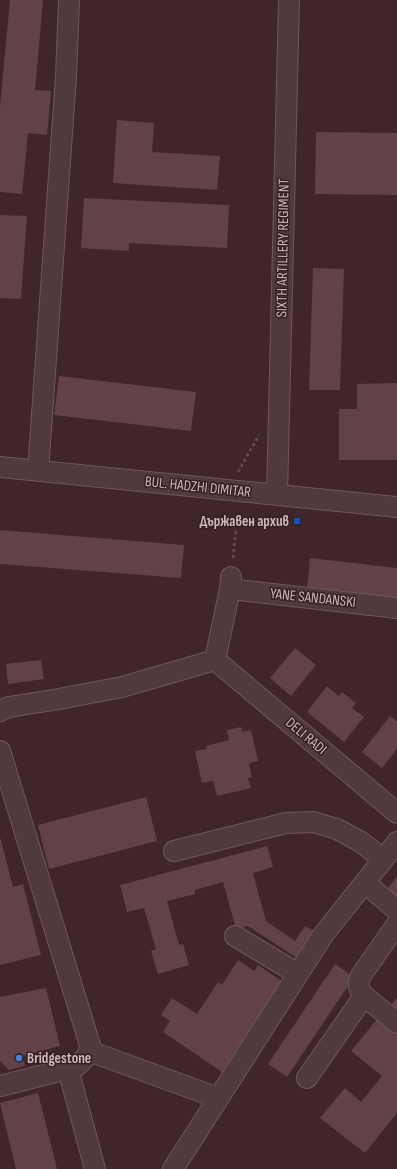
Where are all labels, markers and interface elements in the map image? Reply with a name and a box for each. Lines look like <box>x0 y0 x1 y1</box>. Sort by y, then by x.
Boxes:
street label: SIXTH ARTILLERY REGIMENT <box>272 178 294 318</box>
street label: BUL. HADZHI DIMITAR <box>144 472 252 502</box>
place label: Държавен архив <box>199 512 289 531</box>
marker: Държавен архив <box>292 516 302 526</box>
street label: YANE SANDANSKI <box>269 584 357 612</box>
street label: DELI RADI <box>281 713 331 759</box>
place label: Bridgestone <box>27 1049 91 1068</box>
marker: Bridgestone <box>14 1053 24 1063</box>

